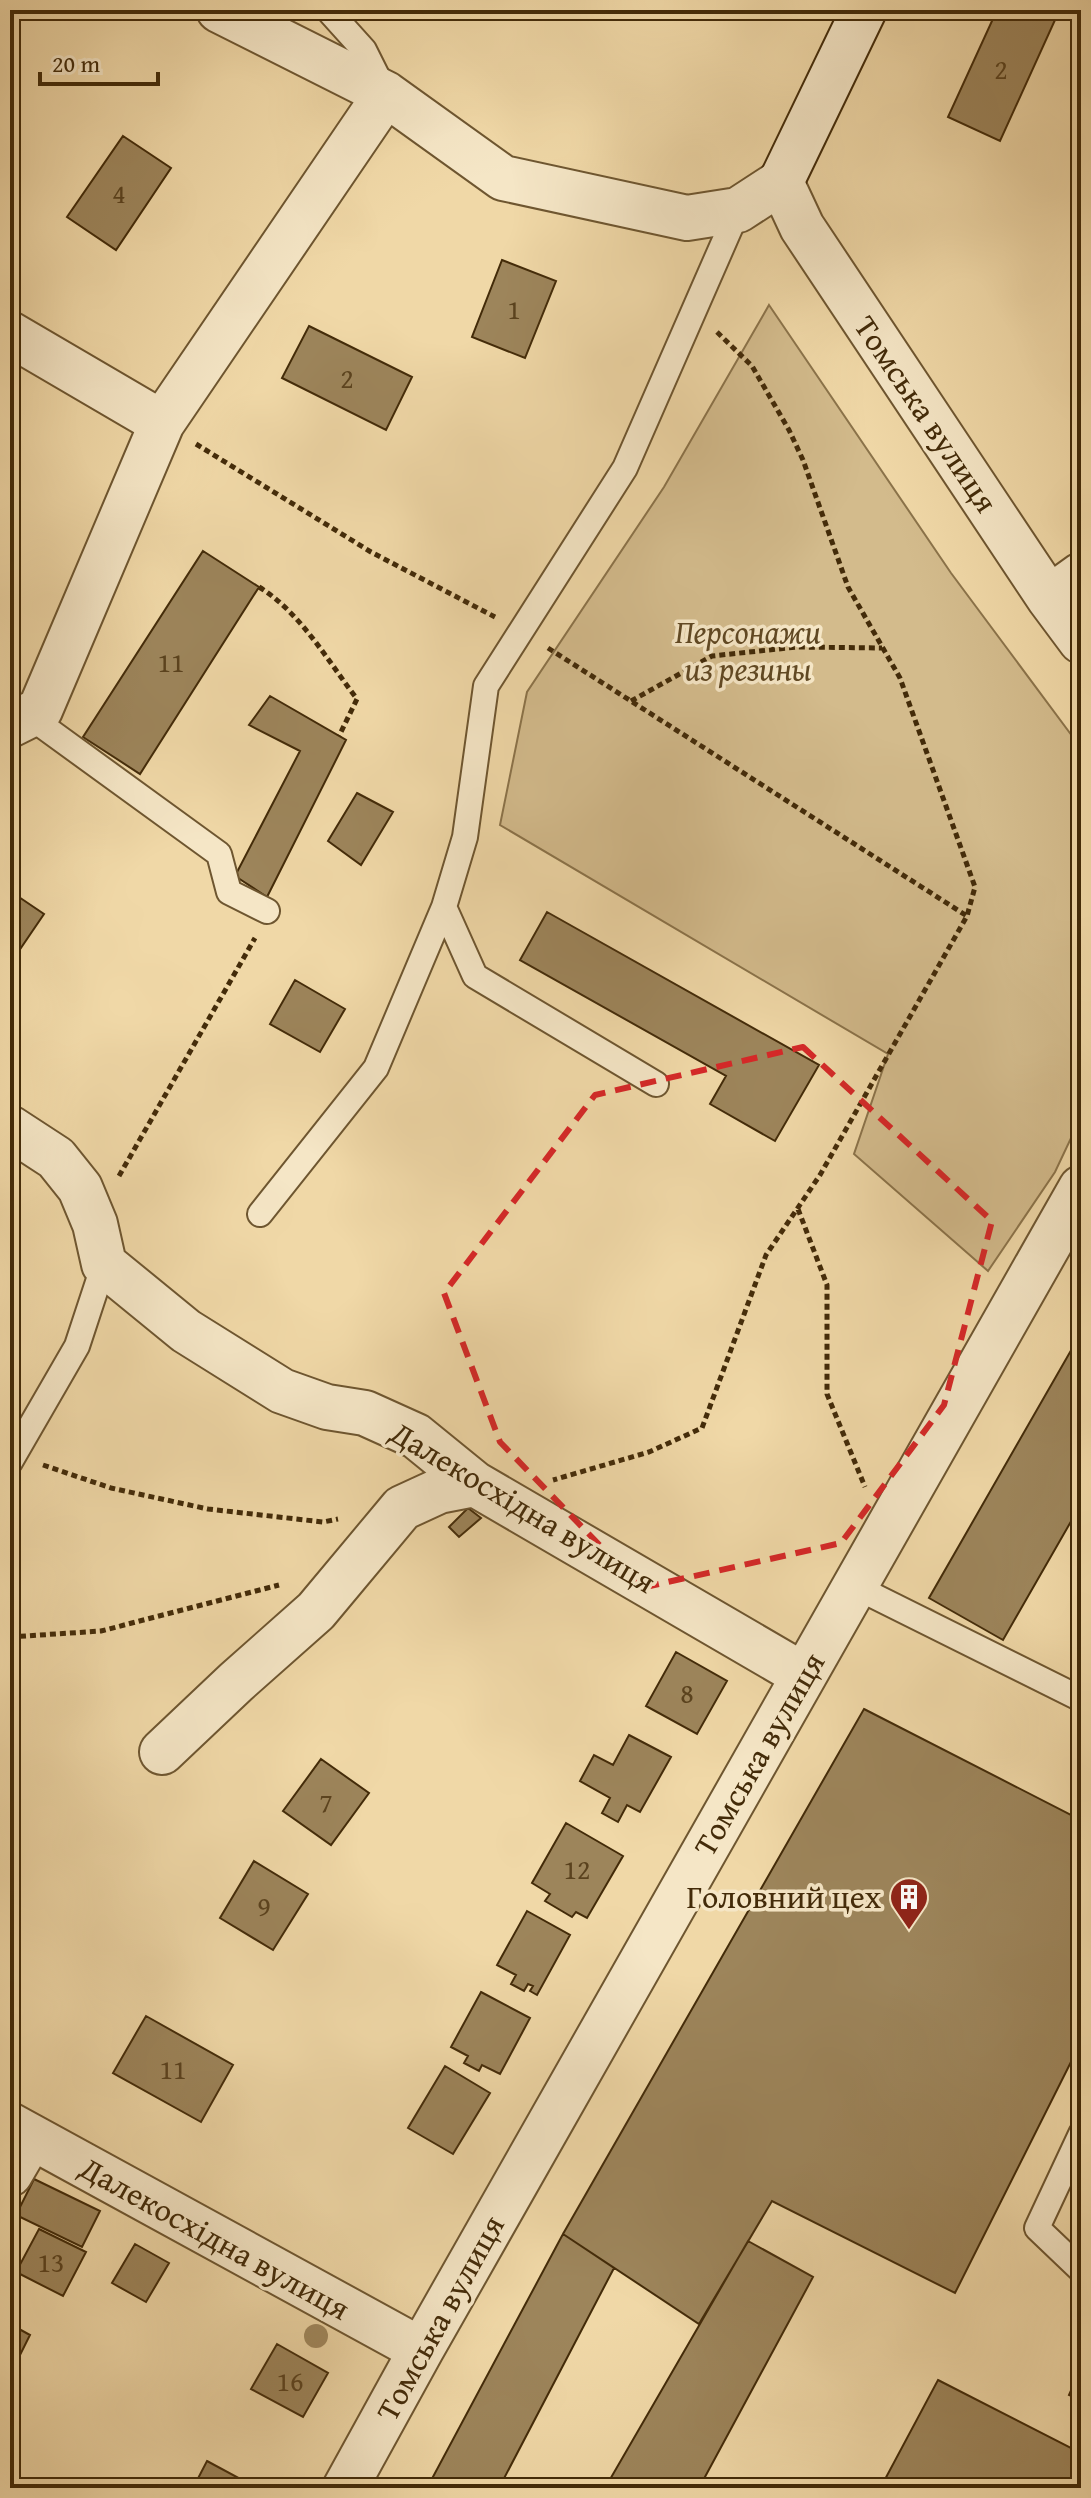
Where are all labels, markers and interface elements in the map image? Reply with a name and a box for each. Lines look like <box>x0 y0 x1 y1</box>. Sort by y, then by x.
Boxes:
scale bar <box>40 36 158 86</box>
text: 20 m <box>52 46 100 81</box>
house number: 2 <box>994 48 1008 89</box>
house number: 4 <box>112 172 126 213</box>
house number: 1 <box>507 288 521 329</box>
street label: Томська вулиця <box>843 306 1010 522</box>
house number: 2 <box>340 357 354 398</box>
park label: Персонажи из резины <box>675 608 821 692</box>
house number: 11 <box>158 641 184 682</box>
street label: Далекосхідна вулиця <box>381 1408 665 1604</box>
street label: Томська вулиця <box>681 1643 836 1864</box>
house number: 8 <box>680 1672 694 1713</box>
house number: 7 <box>319 1781 333 1822</box>
house number: 12 <box>564 1848 590 1889</box>
place label: Головний цех <box>686 1873 882 1920</box>
building icon: Головний цех <box>888 1876 930 1931</box>
house number: 9 <box>257 1885 271 1926</box>
house number: 11 <box>160 2048 186 2089</box>
street label: Далекосхідна вулиця <box>71 2143 359 2331</box>
street label: Томська вулиця <box>364 2206 515 2429</box>
house number: 13 <box>38 2241 64 2282</box>
house number: 16 <box>277 2360 303 2401</box>

